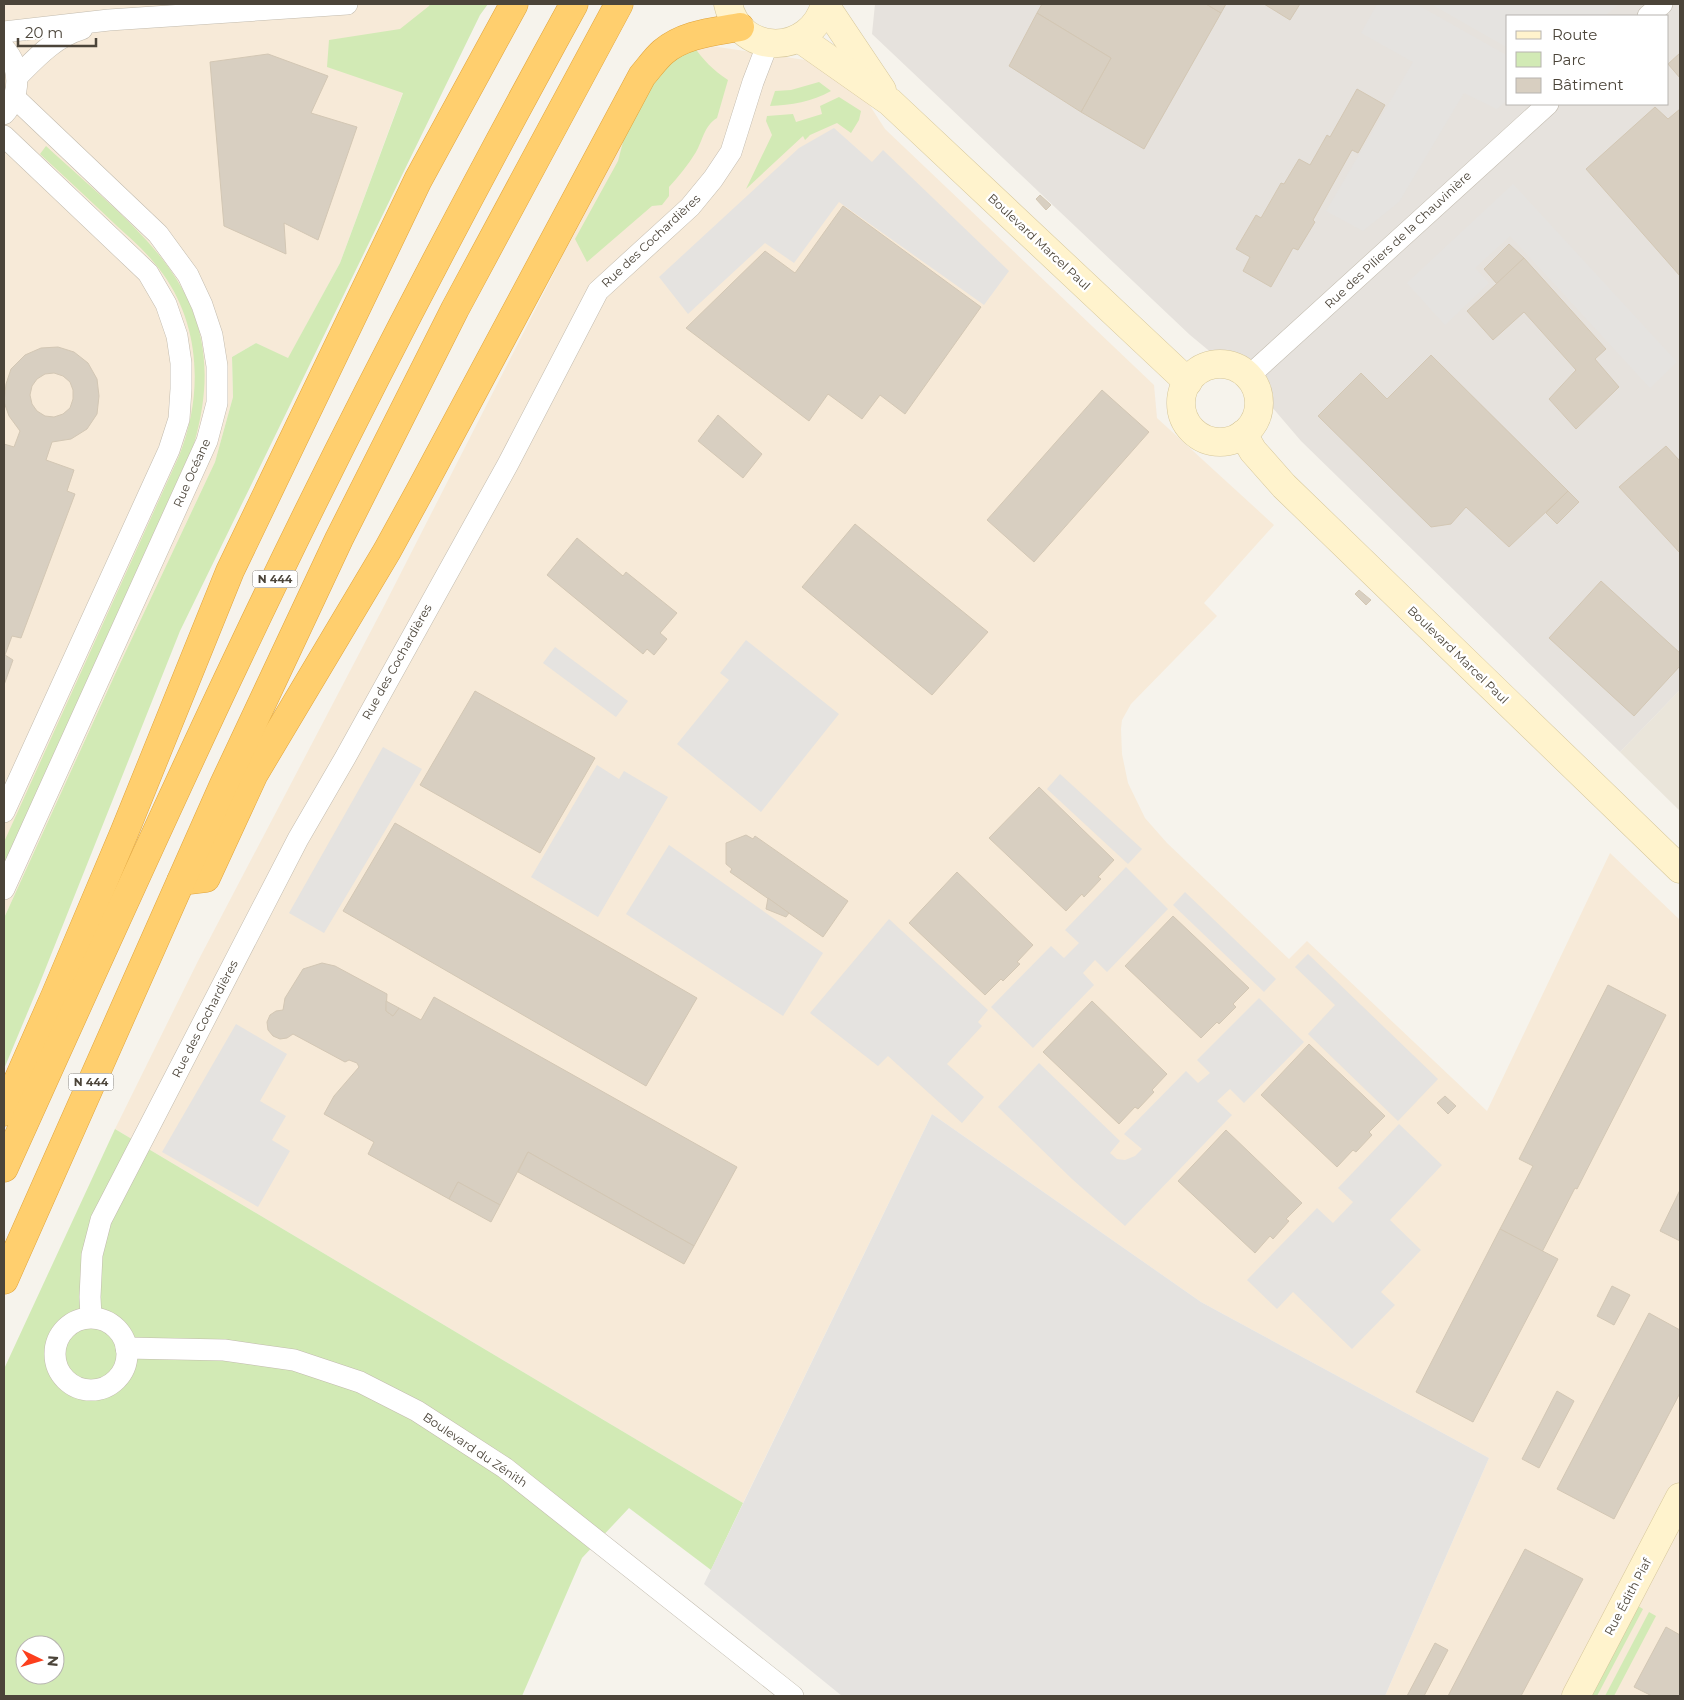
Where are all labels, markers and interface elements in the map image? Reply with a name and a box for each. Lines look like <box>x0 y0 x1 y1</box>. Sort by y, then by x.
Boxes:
scale bar <box>18 15 95 47</box>
legend <box>1506 15 1669 105</box>
text: 20 m <box>25 23 63 42</box>
text: Route <box>1552 25 1597 44</box>
text: Parc <box>1552 50 1586 69</box>
text: Bâtiment <box>1552 75 1624 94</box>
street label: Rue des Piliers de la Chauvinière <box>1321 168 1474 312</box>
street label: Boulevard Marcel Paul <box>985 190 1094 293</box>
street label: Rue des Cochardières <box>598 191 703 291</box>
street label: Rue Océane <box>170 436 213 509</box>
road number: N 444 <box>252 570 298 588</box>
street label: Rue des Cochardières <box>358 601 435 722</box>
street label: Boulevard Marcel Paul <box>1405 603 1512 707</box>
street label: Rue des Cochardières <box>168 957 241 1080</box>
road number: N 444 <box>68 1074 114 1090</box>
street label: Boulevard du Zénith <box>420 1409 530 1490</box>
street label: Rue Édith Piaf <box>1601 1555 1655 1638</box>
north arrow <box>15 1635 65 1685</box>
text: N <box>43 1655 62 1668</box>

